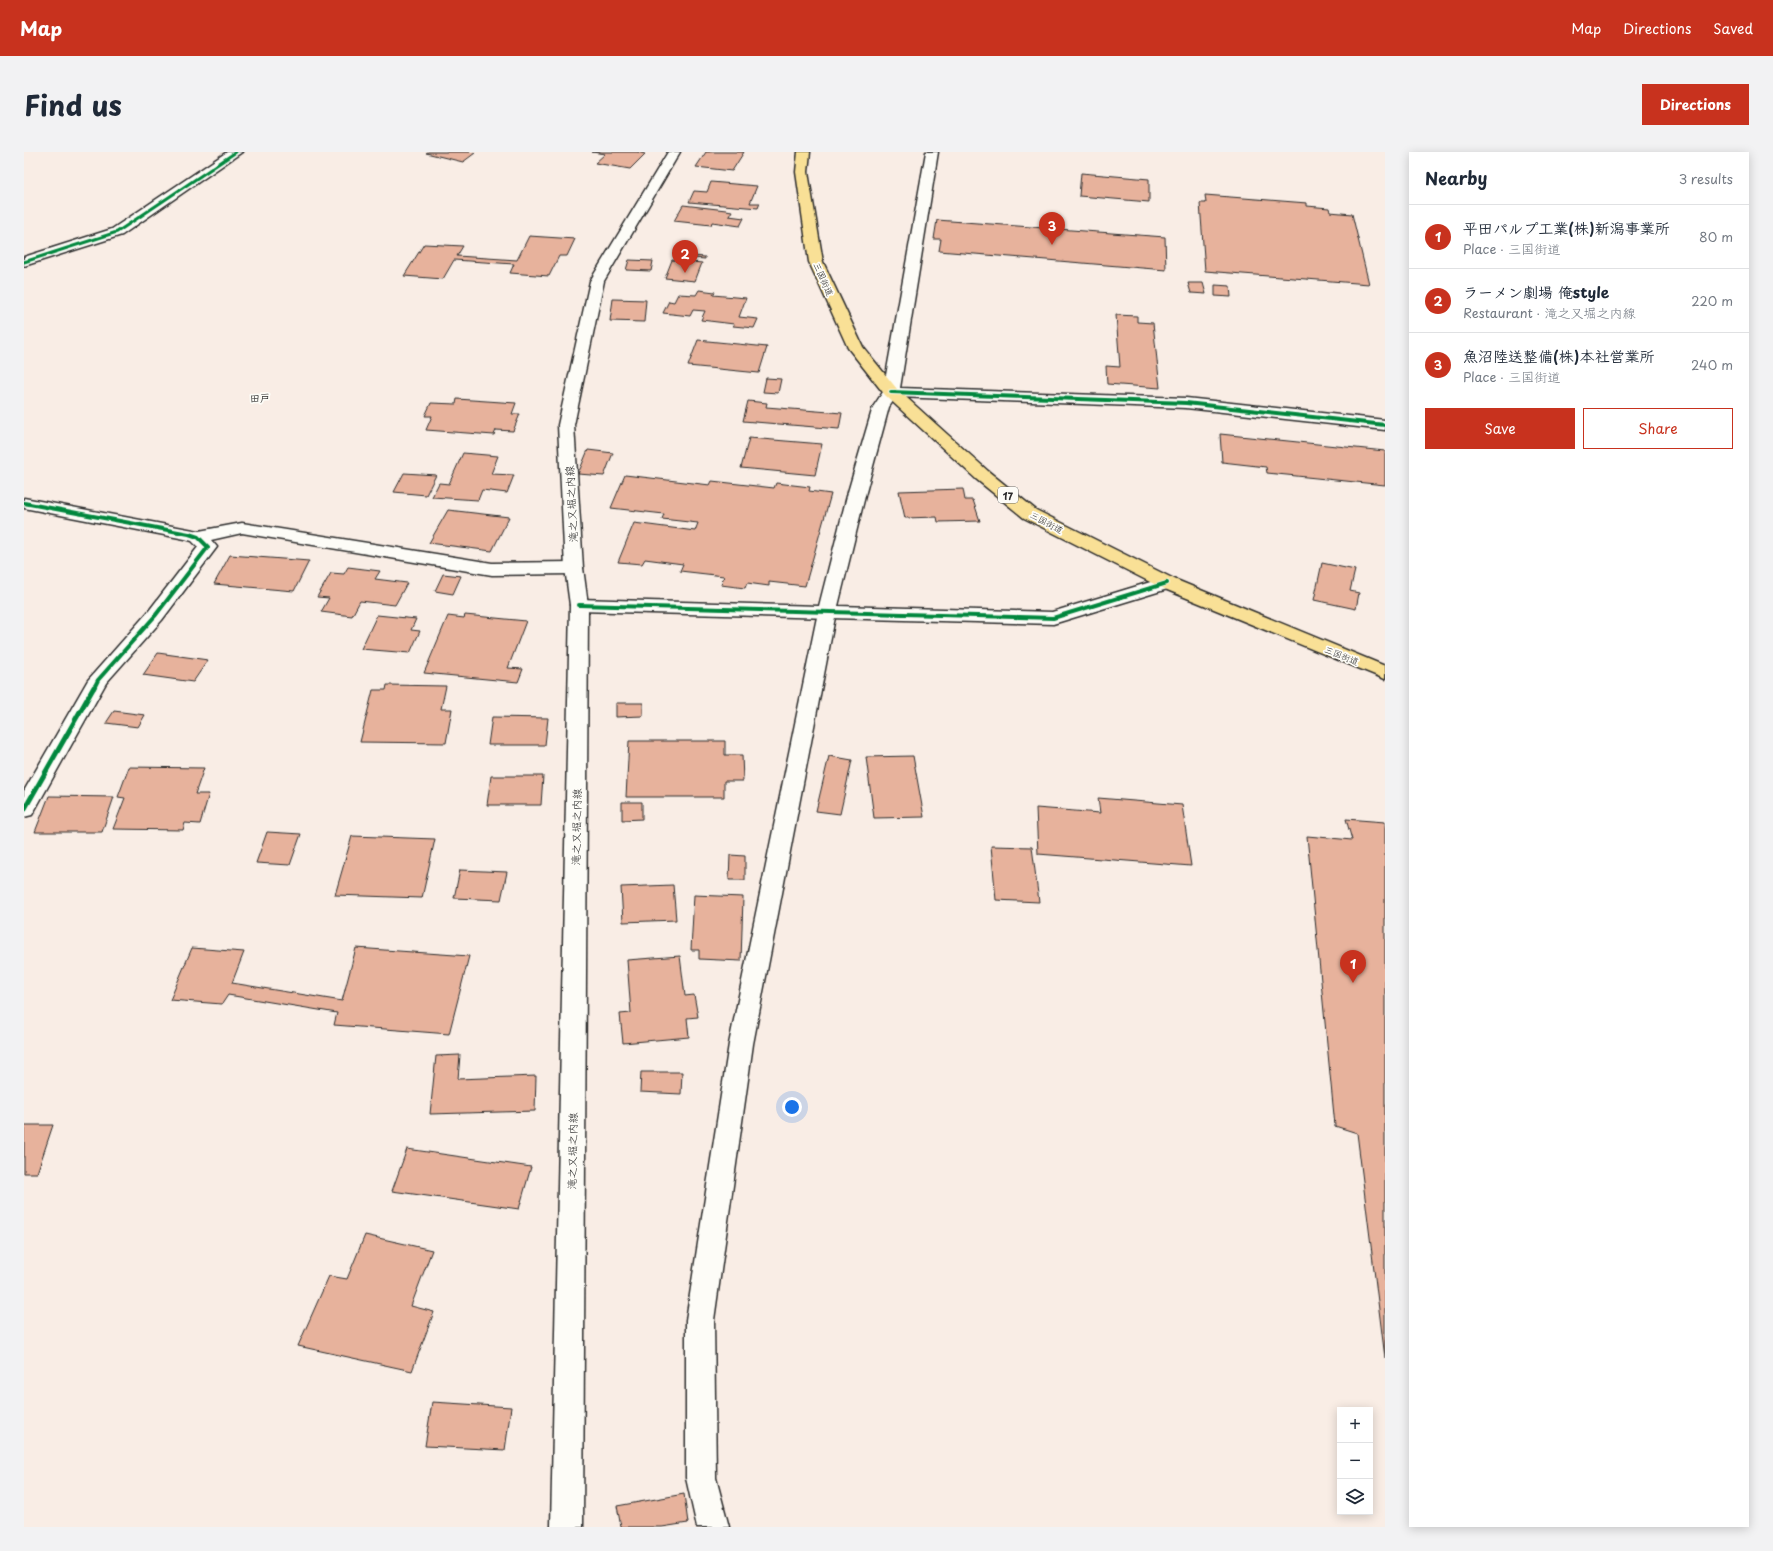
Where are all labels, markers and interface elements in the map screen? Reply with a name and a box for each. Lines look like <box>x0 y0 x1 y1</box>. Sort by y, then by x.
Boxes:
text: Map <box>20 14 62 42</box>
text: Map <box>1571 18 1601 39</box>
text: Directions <box>1623 18 1691 39</box>
text: Saved <box>1713 18 1753 39</box>
text: Find us <box>24 83 122 126</box>
button: Directions <box>1642 84 1749 125</box>
text: Nearby <box>1425 165 1487 191</box>
text: 3 results <box>1679 169 1733 188</box>
pin: 3 <box>1039 212 1065 245</box>
text: 平田パルプ工業(株)新潟事業所 <box>1463 216 1670 239</box>
text: 1 <box>1435 227 1441 246</box>
text: 80 m <box>1699 227 1733 246</box>
text: Place · 三国街道 <box>1463 239 1560 258</box>
pin: 2 <box>672 240 698 273</box>
street label: 三国街道 <box>810 260 838 298</box>
text: ラーメン劇場 俺style <box>1463 280 1609 303</box>
text: 2 <box>1433 291 1443 310</box>
text: 220 m <box>1691 291 1733 310</box>
text: Restaurant · 滝之又堀之内線 <box>1463 303 1636 322</box>
text: 魚沼陸送整備(株)本社営業所 <box>1463 344 1654 367</box>
text: 3 <box>1434 355 1442 374</box>
text: 240 m <box>1691 355 1733 374</box>
text: Place · 三国街道 <box>1463 367 1560 386</box>
district label: 田戸 <box>250 390 270 405</box>
button: Save <box>1425 408 1575 449</box>
button: Share <box>1583 408 1733 449</box>
street label: 滝之又堀之内線 <box>560 465 582 543</box>
road number: 17 <box>998 487 1018 503</box>
street label: 三国街道 <box>1028 507 1066 537</box>
street label: 三国街道 <box>1323 642 1361 668</box>
street label: 滝之又堀之内線 <box>567 788 585 866</box>
pin: 1 <box>1340 950 1366 983</box>
your location <box>782 1097 802 1117</box>
street label: 滝之又堀之内線 <box>563 1112 581 1190</box>
map controls <box>1337 1407 1373 1515</box>
button: + <box>1337 1407 1373 1443</box>
button: − <box>1337 1443 1373 1479</box>
button: layers <box>1337 1479 1373 1515</box>

